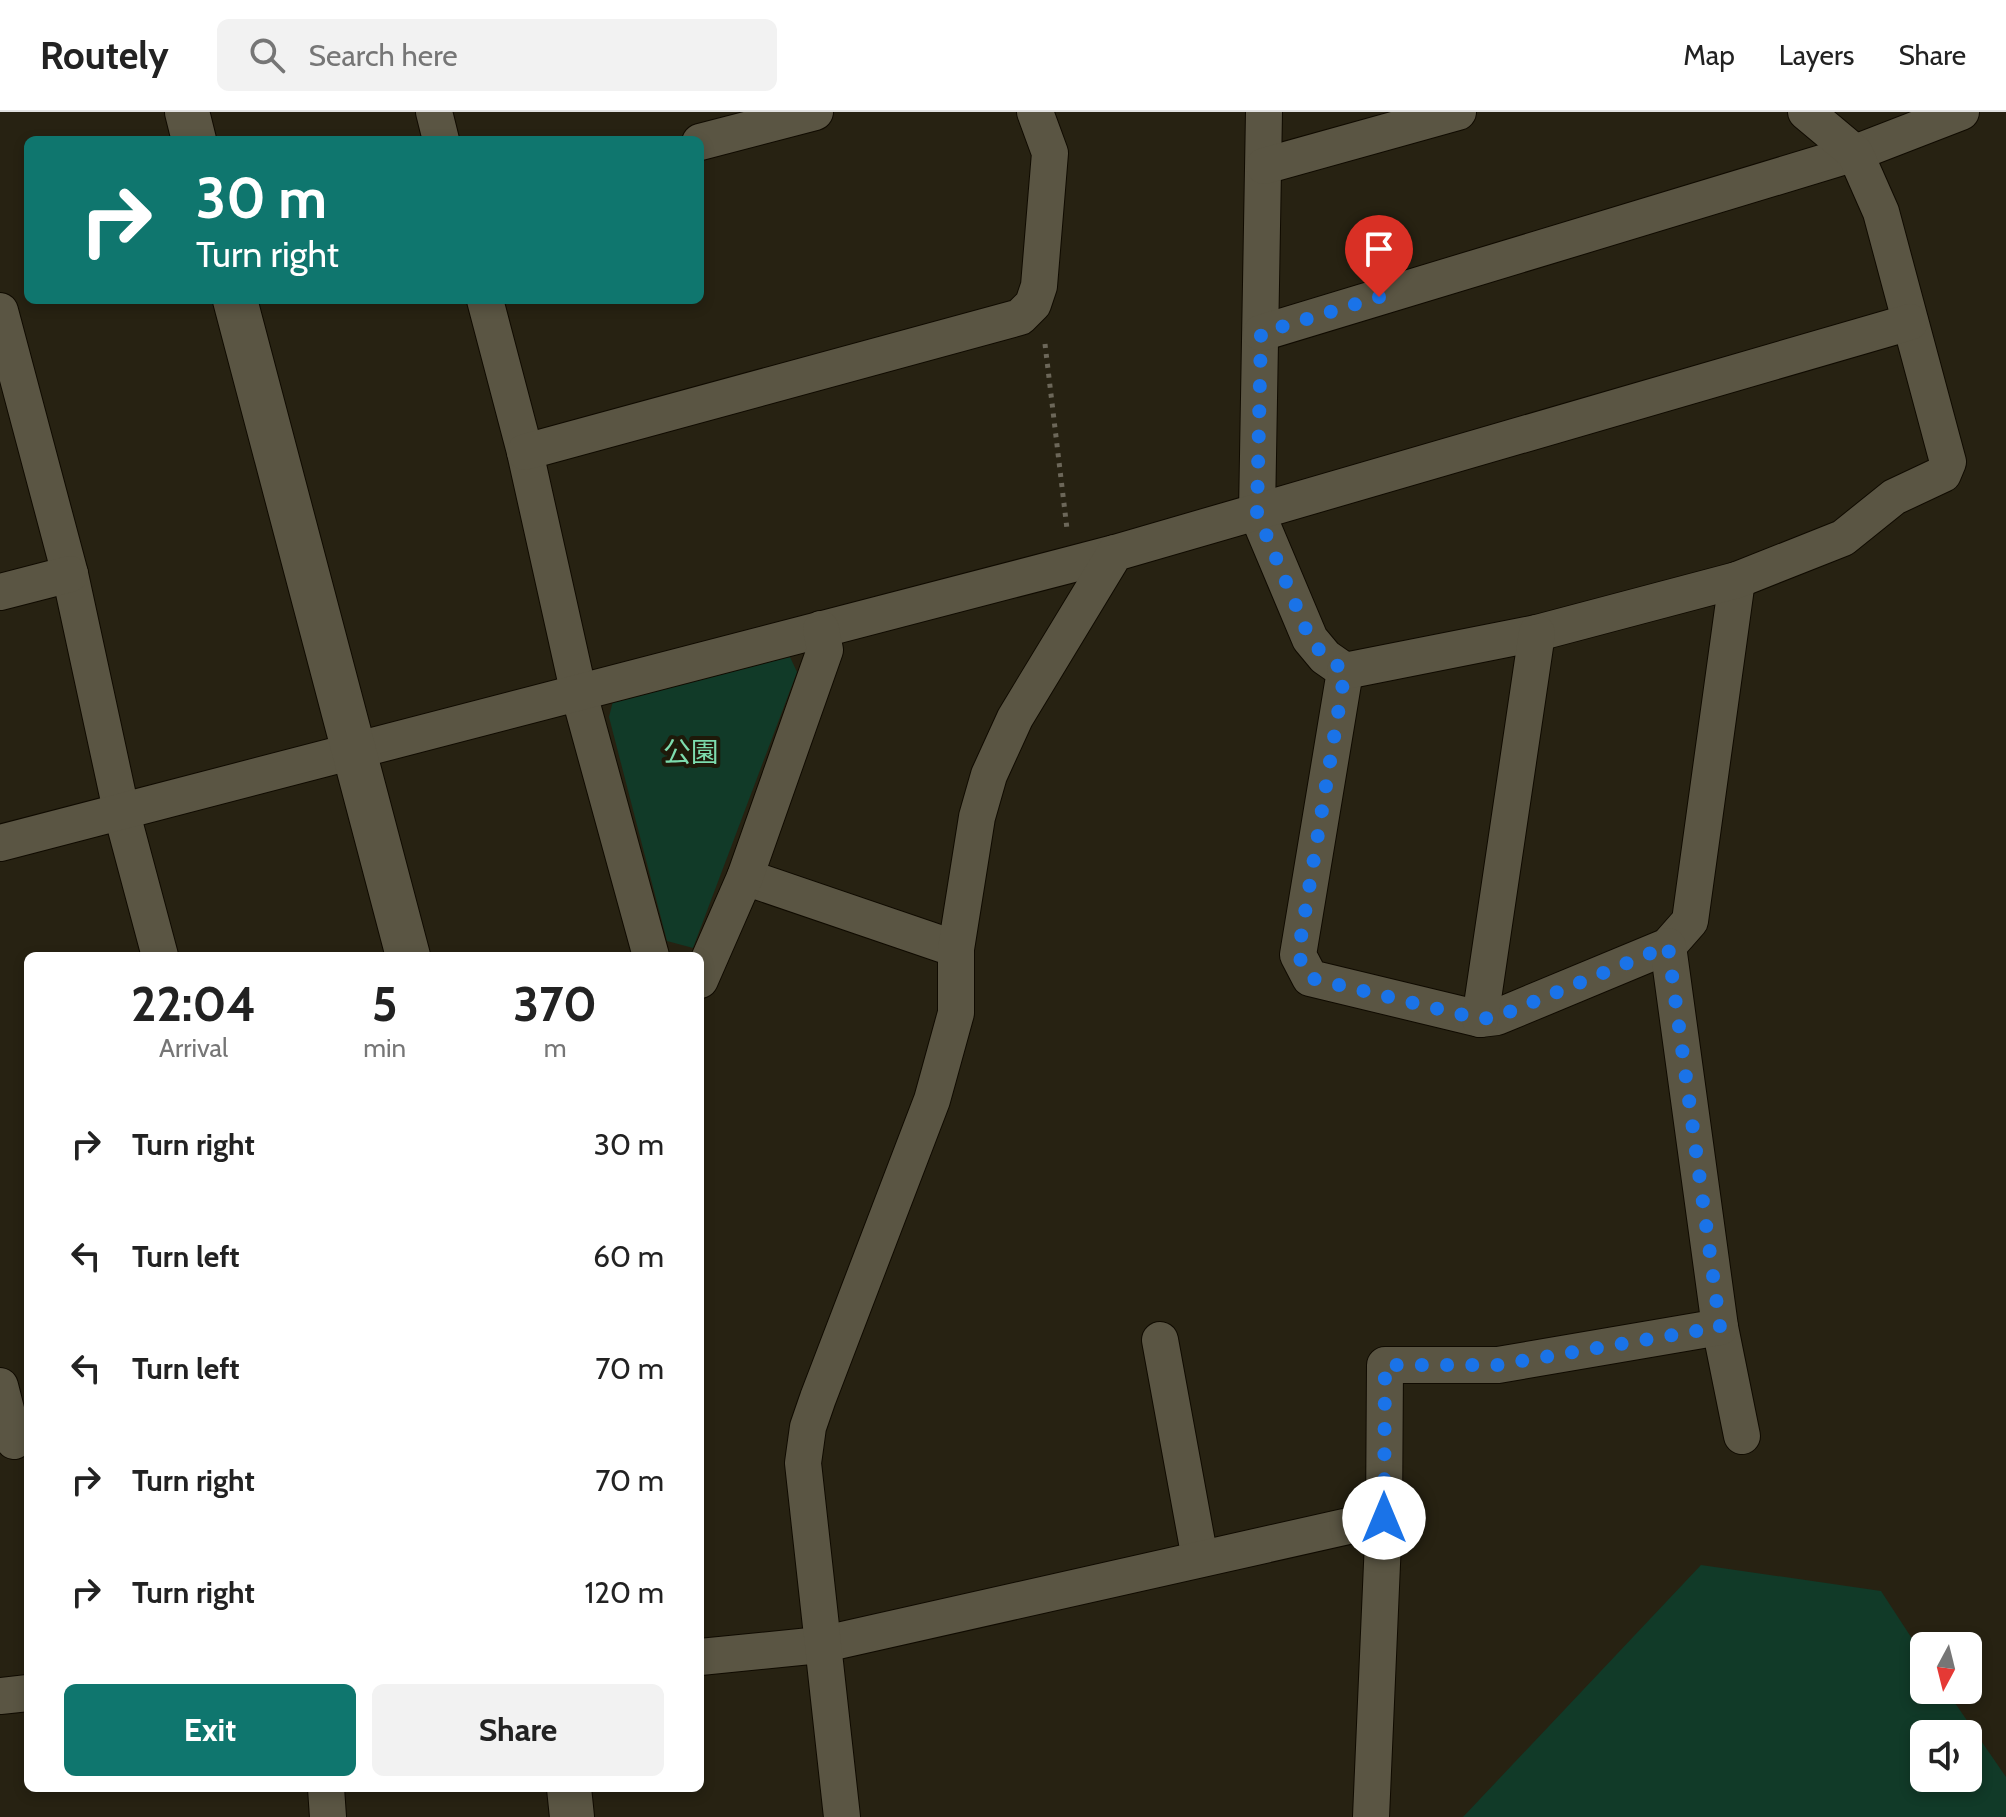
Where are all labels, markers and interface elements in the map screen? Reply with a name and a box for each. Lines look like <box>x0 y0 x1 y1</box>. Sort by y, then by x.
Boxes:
search box <box>217 19 777 91</box>
text: Routely <box>40 32 169 79</box>
icon: search <box>245 33 289 77</box>
text: Search here <box>309 37 458 74</box>
text: Map <box>1683 38 1735 72</box>
text: Layers <box>1779 38 1854 72</box>
text: Share <box>1898 38 1966 72</box>
text: 30 m <box>196 164 327 232</box>
icon: right <box>64 168 168 272</box>
pin <box>1345 215 1413 297</box>
icon: arrive <box>1357 227 1401 271</box>
text: Turn right <box>196 232 339 276</box>
park label: 公園 <box>663 735 719 769</box>
text: 22:04 <box>131 975 256 1033</box>
text: 5 <box>372 975 398 1033</box>
text: 370 <box>513 975 597 1033</box>
text: Arrival <box>159 1032 228 1064</box>
text: min <box>363 1032 406 1064</box>
text: m <box>544 1032 566 1064</box>
icon: right <box>64 1122 108 1166</box>
text: Turn right <box>132 1126 255 1163</box>
text: 30 m <box>594 1126 664 1163</box>
icon: left <box>64 1234 108 1278</box>
text: Turn left <box>132 1238 240 1275</box>
text: 60 m <box>593 1238 664 1275</box>
icon: left <box>64 1346 108 1390</box>
text: Turn left <box>132 1350 240 1387</box>
text: 70 m <box>595 1350 664 1387</box>
icon: right <box>64 1458 108 1502</box>
text: Turn right <box>132 1462 255 1499</box>
text: 70 m <box>595 1462 664 1499</box>
position arrow <box>1342 1476 1426 1560</box>
icon: right <box>64 1570 108 1614</box>
text: Turn right <box>132 1574 255 1611</box>
text: 120 m <box>584 1574 664 1611</box>
north arrow <box>1910 1632 1982 1704</box>
map controls <box>1910 1632 1982 1792</box>
button: Exit <box>64 1684 356 1776</box>
button: Share <box>372 1684 664 1776</box>
button: sound <box>1910 1720 1982 1792</box>

